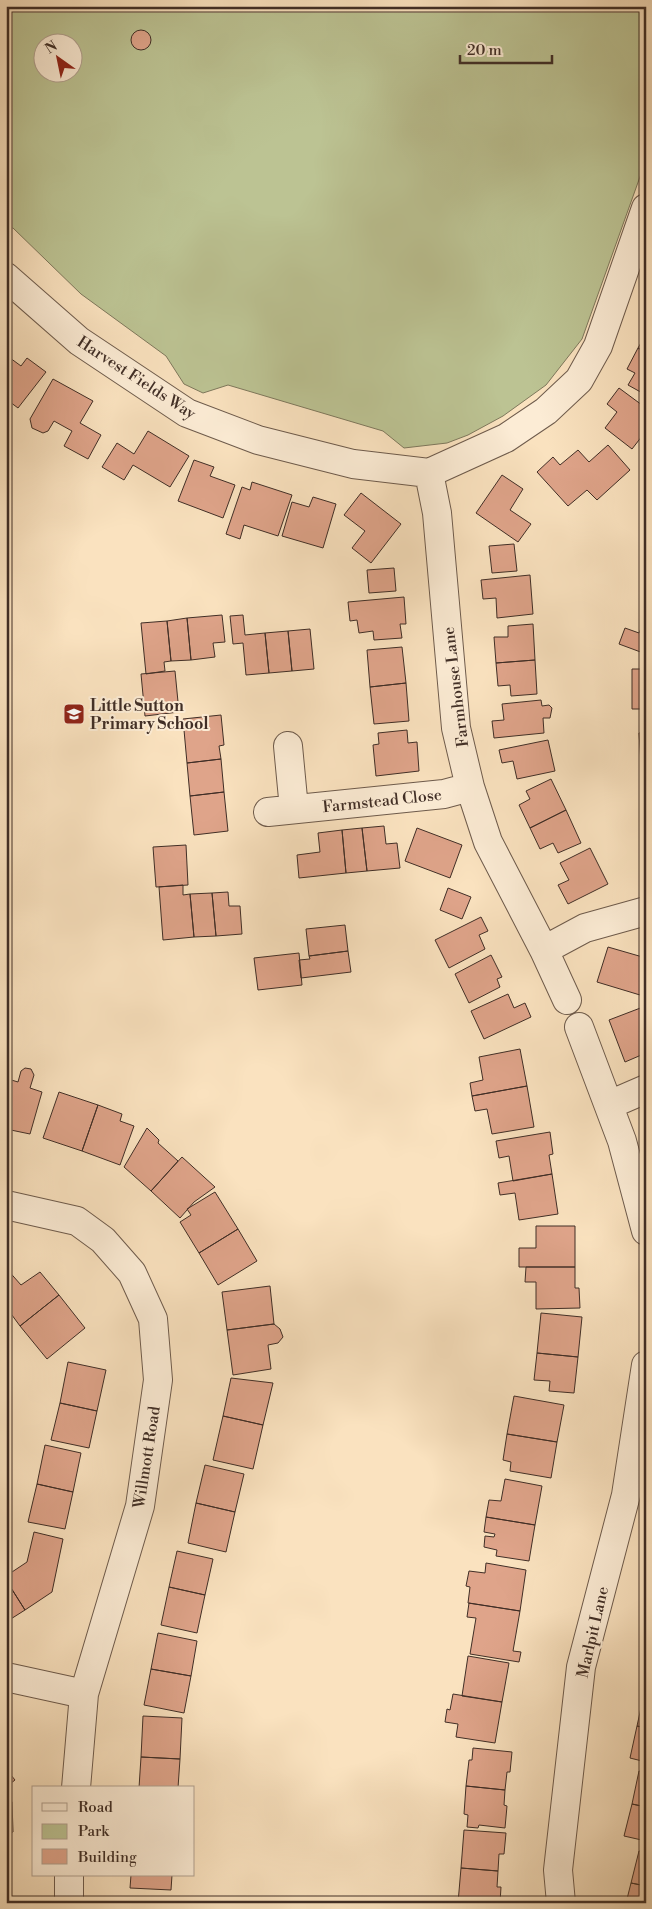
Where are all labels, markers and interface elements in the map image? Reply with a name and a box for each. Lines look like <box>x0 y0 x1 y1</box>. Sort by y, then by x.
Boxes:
north arrow <box>32 32 82 82</box>
scale bar <box>460 32 552 64</box>
text: N <box>42 37 61 59</box>
text: 20 m <box>467 41 502 60</box>
street label: Harvest Fields Way <box>73 332 200 424</box>
street label: Farmhouse Lane <box>439 626 473 748</box>
place label: Little Sutton Primary School <box>90 696 209 734</box>
school or university icon: Little Sutton Primary School <box>62 702 86 726</box>
street label: Farmstead Close <box>321 785 443 817</box>
street label: Willmott Road <box>129 1405 165 1511</box>
street label: Marlpit Lane <box>573 1585 613 1680</box>
legend <box>32 1786 195 1876</box>
text: Road <box>78 1798 113 1817</box>
text: Park <box>78 1822 110 1841</box>
text: Building <box>77 1848 137 1867</box>

